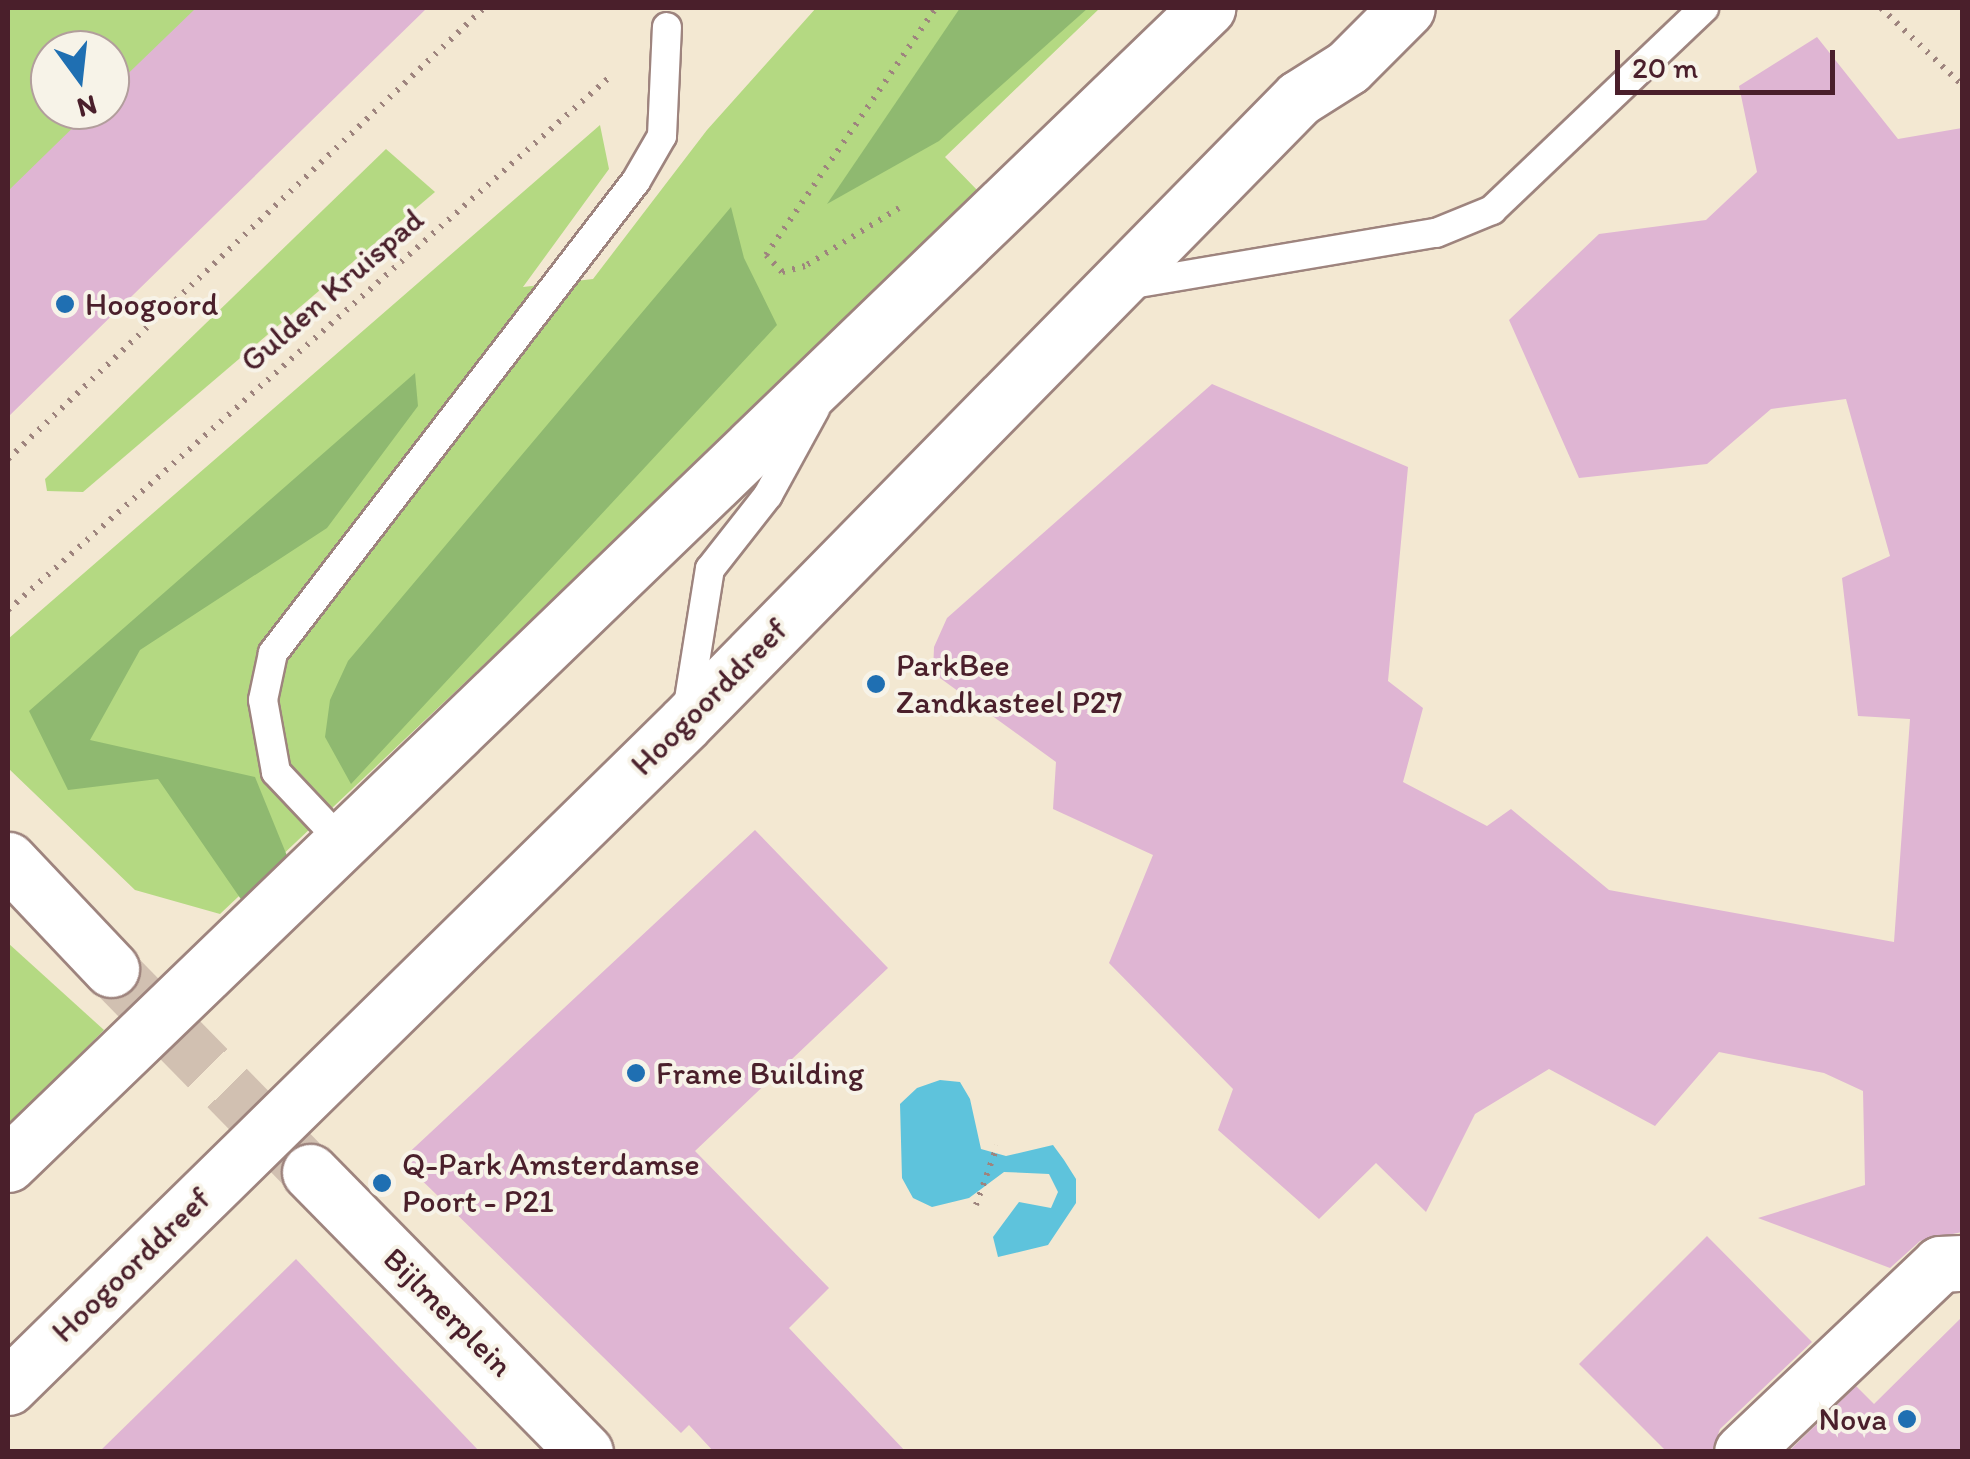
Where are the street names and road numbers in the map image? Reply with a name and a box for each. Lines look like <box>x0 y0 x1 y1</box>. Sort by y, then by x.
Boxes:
street label: Gulden Kruispad <box>232 200 432 380</box>
street label: Hoogoorddreef <box>623 611 795 783</box>
street label: Hoogoorddreef <box>44 1180 218 1350</box>
street label: Bijlmerplein <box>375 1239 521 1385</box>

